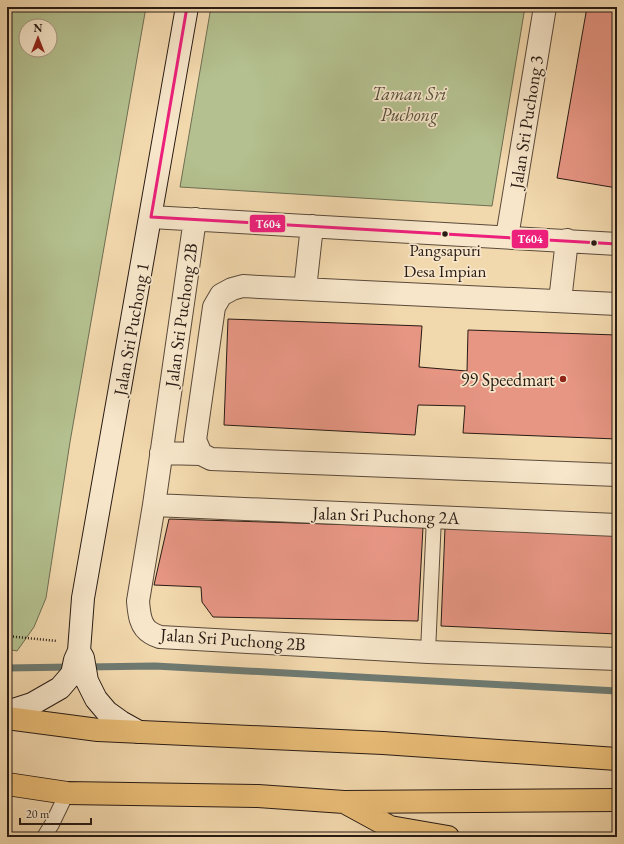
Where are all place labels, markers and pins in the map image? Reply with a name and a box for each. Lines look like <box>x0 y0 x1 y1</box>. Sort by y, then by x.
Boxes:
marker: Pangsapuri Desa Impian <box>440 229 450 239</box>
unlabelled marker <box>589 238 599 248</box>
place label: Pangsapuri Desa Impian <box>404 239 486 282</box>
place label: 99 Speedmart <box>461 368 555 391</box>
marker: 99 Speedmart <box>558 374 568 384</box>

